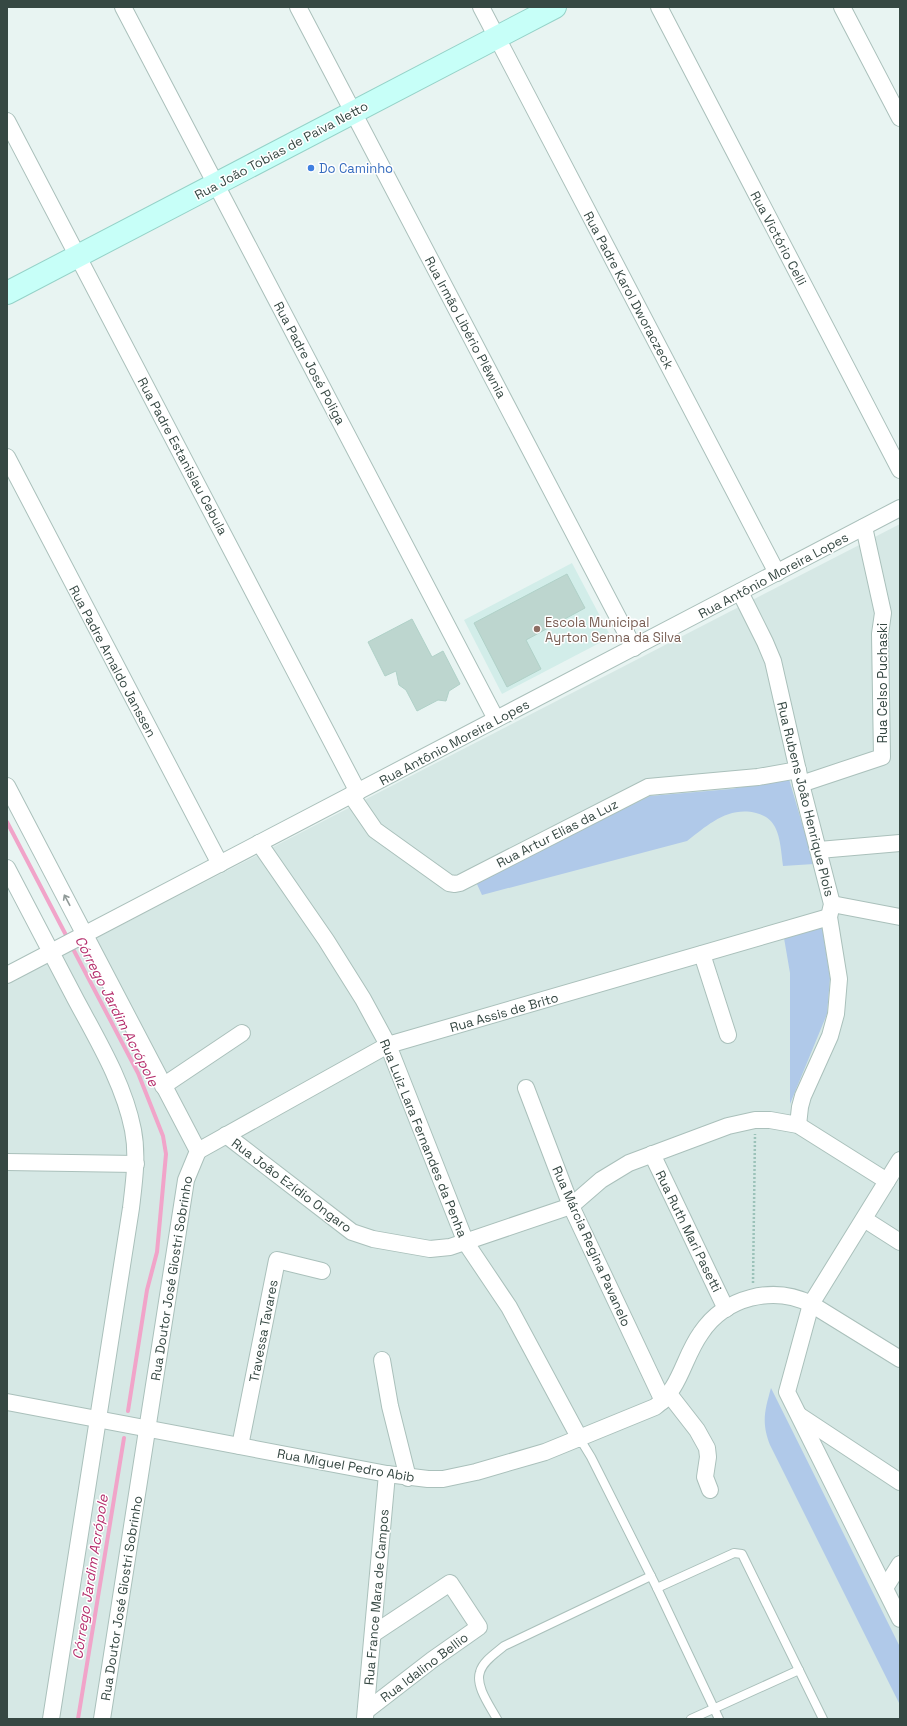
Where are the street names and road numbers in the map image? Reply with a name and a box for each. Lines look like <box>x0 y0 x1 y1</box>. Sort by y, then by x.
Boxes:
street label: Rua João Tobias de Paiva Netto <box>192 97 371 204</box>
street label: Rua Victório Celli <box>747 188 811 288</box>
street label: Rua Padre Karol Dworaczeck <box>580 209 677 372</box>
street label: Rua Irmão Libério Plêwnia <box>421 253 510 402</box>
street label: Rua Padre José Poliga <box>270 299 350 428</box>
street label: Rua Padre Estanislau Cebula <box>134 374 232 539</box>
street label: Rua Antônio Moreira Lopes <box>695 529 851 622</box>
street label: Rua Padre Arnaldo Janssen <box>65 582 160 740</box>
street label: Rua Celso Puchaski <box>874 623 891 743</box>
street label: Rua Antônio Moreira Lopes <box>376 696 532 789</box>
street label: Rua Rubens João Henrique Plois <box>773 700 838 898</box>
street label: Rua Artur Elias da Luz <box>494 795 621 872</box>
street label: Rua Assis de Brito <box>448 989 560 1036</box>
street label: Rua Luiz Lara Fernandes da Penha <box>376 1037 471 1240</box>
street label: Rua João Ezídio Ongaro <box>228 1135 355 1236</box>
street label: Rua Márcia Regina Pavanelo <box>548 1163 635 1329</box>
street label: Rua Ruth Mari Pasetti <box>652 1167 725 1295</box>
street label: Rua Doutor José Giostri Sobrinho <box>147 1174 196 1382</box>
street label: Travessa Tavares <box>245 1278 282 1384</box>
street label: Rua Miguel Pedro Abib <box>276 1445 416 1486</box>
street label: Rua Doutor José Giostri Sobrinho <box>97 1494 146 1702</box>
street label: Rua France Mara de Campos <box>360 1508 393 1686</box>
street label: Rua Idalino Bellio <box>377 1629 472 1706</box>

